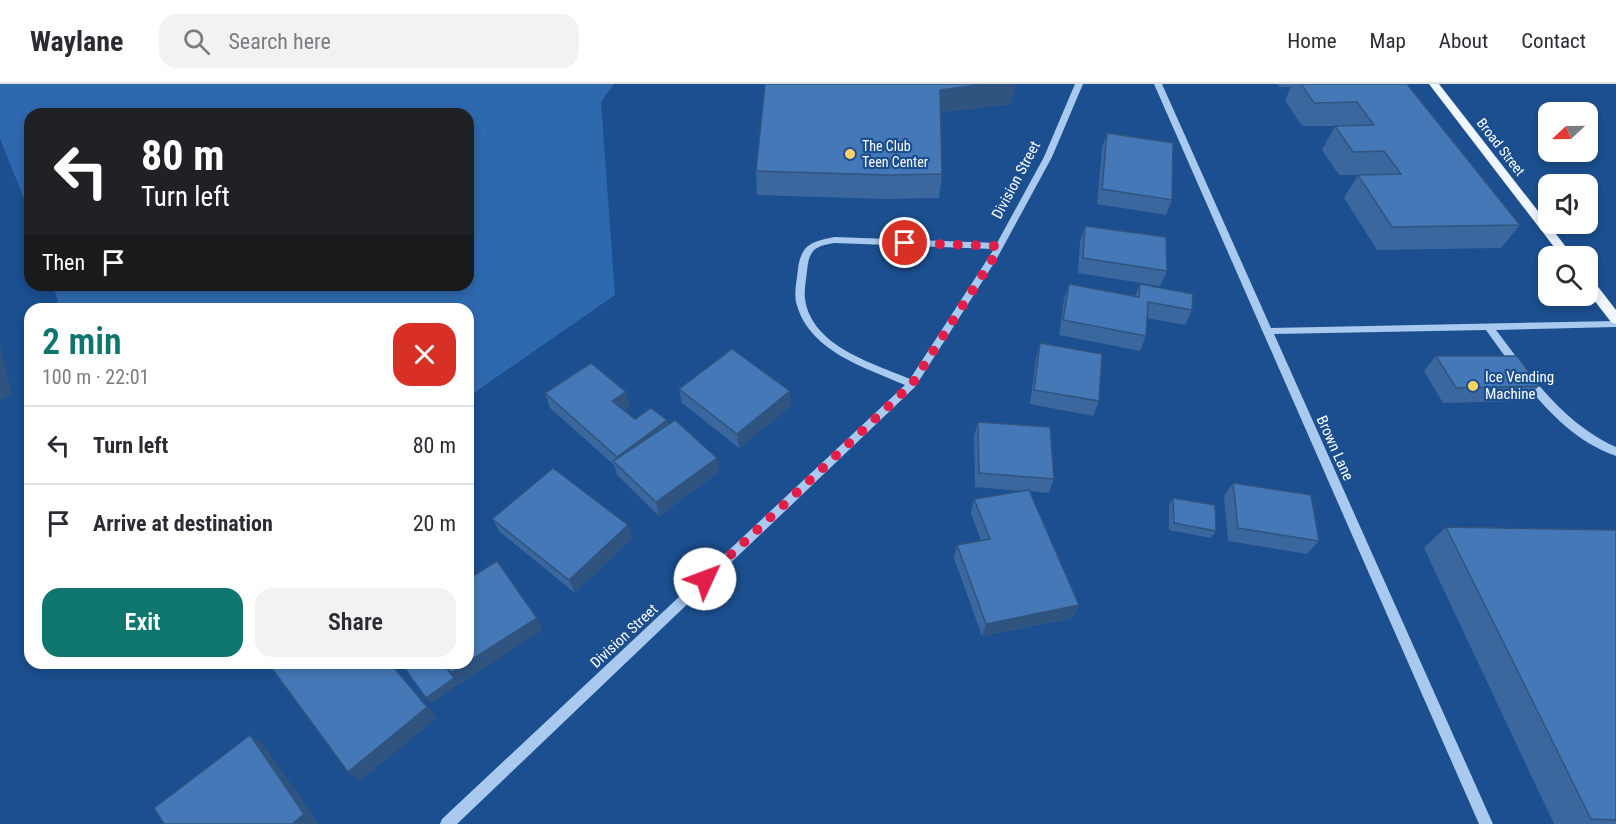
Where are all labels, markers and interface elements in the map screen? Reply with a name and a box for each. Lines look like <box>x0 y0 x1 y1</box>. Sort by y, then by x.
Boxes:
search box <box>159 14 579 68</box>
text: Waylane <box>30 25 123 58</box>
icon: search <box>180 25 213 58</box>
text: Search here <box>228 29 331 54</box>
text: Home <box>1287 29 1337 53</box>
text: Map <box>1370 29 1406 53</box>
text: About <box>1439 29 1488 53</box>
text: Contact <box>1521 29 1586 53</box>
north arrow <box>1538 102 1598 162</box>
map controls <box>1538 102 1598 306</box>
street label: Broad Street <box>1474 115 1528 179</box>
text: 80 m <box>141 131 224 180</box>
icon: left <box>42 132 120 210</box>
place label: The Club Teen Center <box>862 138 928 170</box>
street label: Division Street <box>988 138 1044 222</box>
marker: The Club Teen Center <box>843 147 857 161</box>
button: sound <box>1538 174 1598 234</box>
text: Turn left <box>141 181 230 213</box>
pin <box>879 217 930 268</box>
icon: arrive <box>888 226 921 259</box>
icon: arrive <box>97 246 130 279</box>
button: search <box>1538 246 1598 306</box>
text: Then <box>42 250 85 275</box>
text: 2 min <box>42 321 122 363</box>
button: close <box>393 323 456 386</box>
text: 100 m · 22:01 <box>42 365 149 389</box>
place label: Ice Vending Machine <box>1485 368 1554 403</box>
marker: Ice Vending Machine <box>1466 379 1480 393</box>
street label: Brown Lane <box>1313 413 1357 483</box>
icon: left <box>42 429 75 462</box>
text: Turn left <box>93 433 168 458</box>
text: 80 m <box>413 433 456 458</box>
icon: arrive <box>42 507 75 540</box>
text: Arrive at destination <box>93 511 273 536</box>
text: 20 m <box>413 511 456 536</box>
position arrow <box>673 547 737 611</box>
button: Exit <box>42 588 243 657</box>
button: Share <box>255 588 456 657</box>
street label: Division Street <box>587 600 661 672</box>

